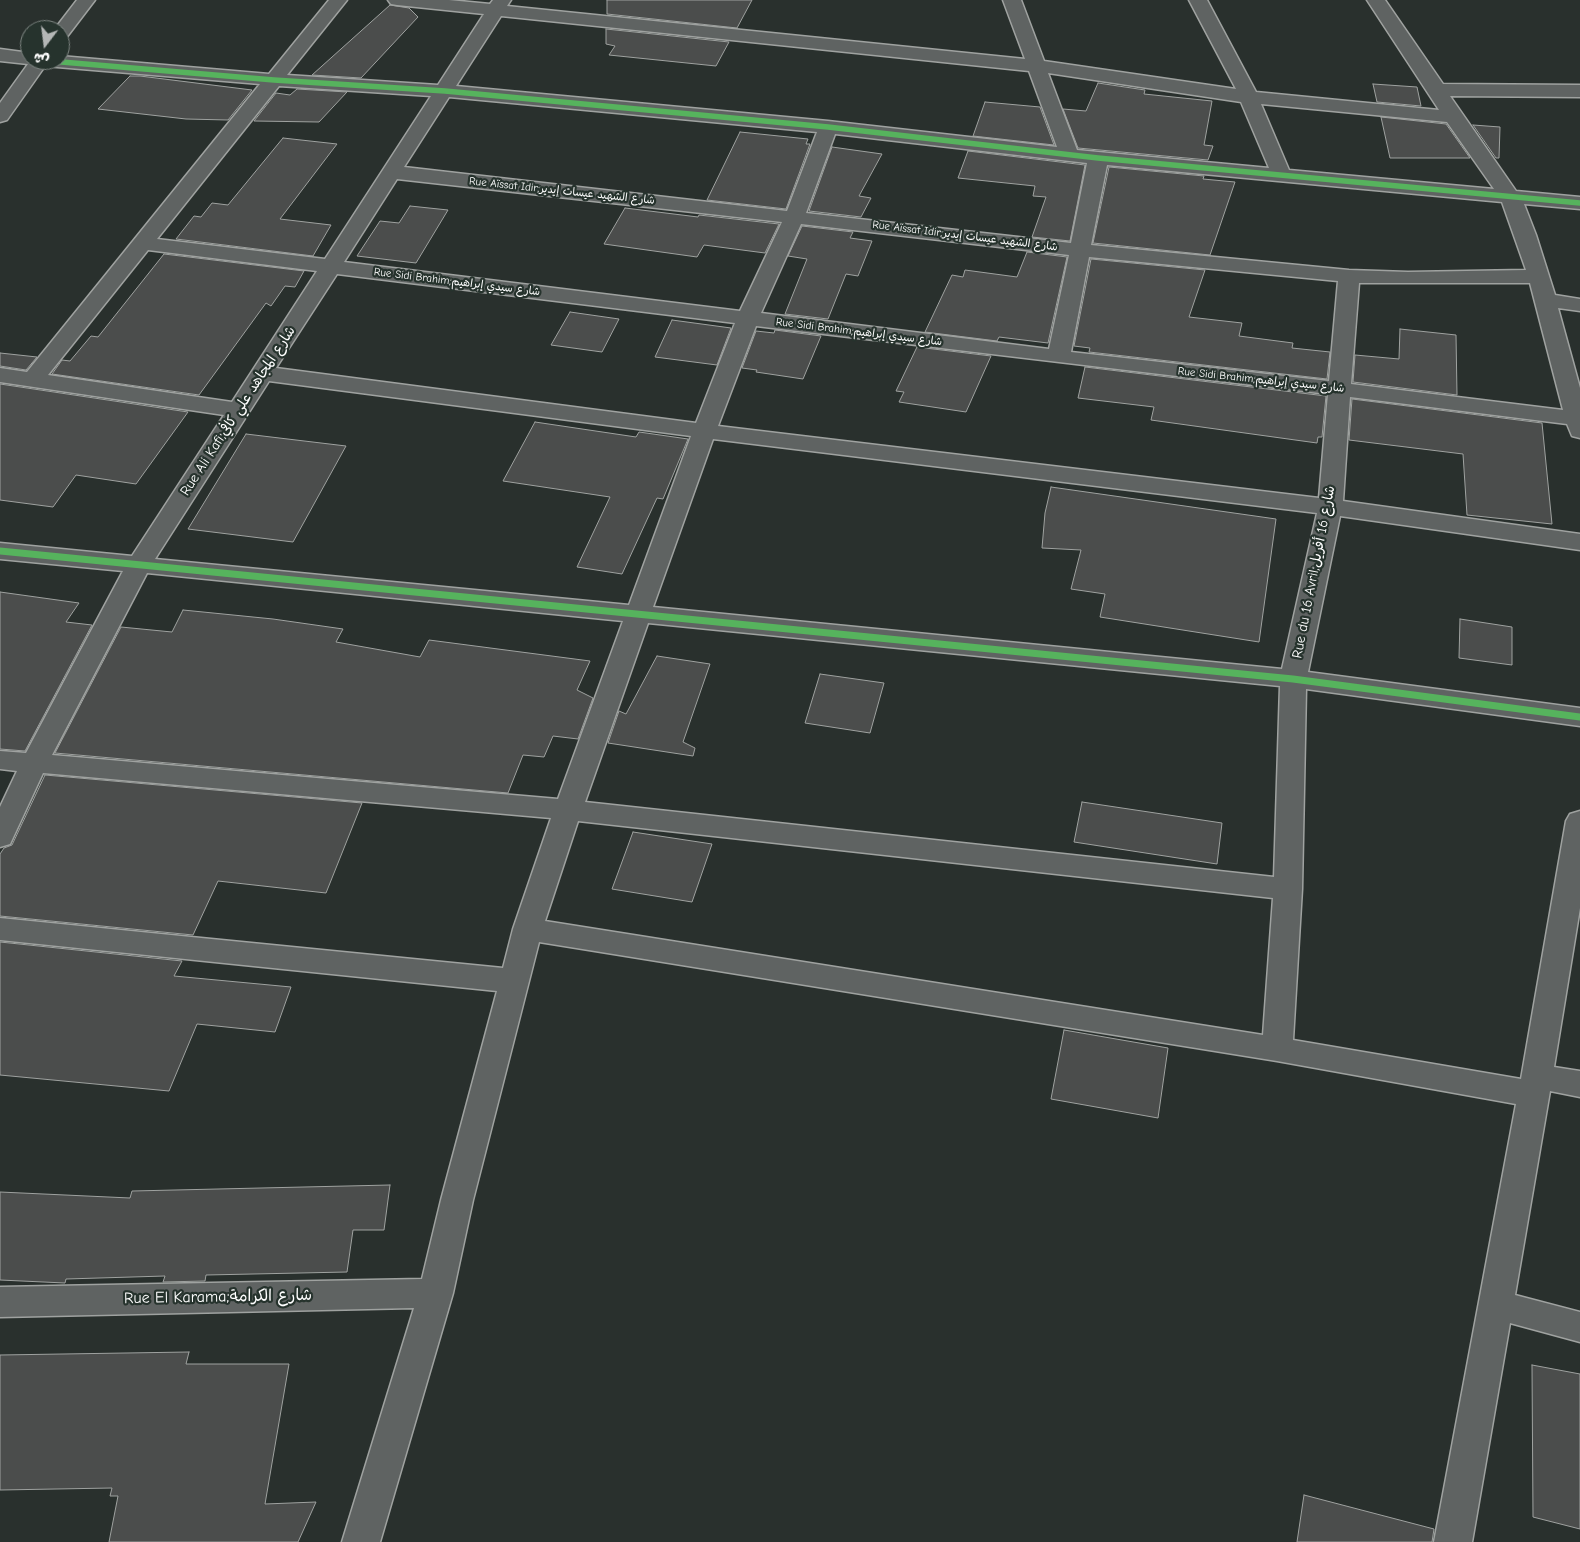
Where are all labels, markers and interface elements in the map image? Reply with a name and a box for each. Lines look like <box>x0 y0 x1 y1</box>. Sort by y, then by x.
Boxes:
north arrow <box>20 20 70 70</box>
text: ش <box>32 49 51 69</box>
street label: Rue Aïssat Idir;شارع الشهيد عيسات إيدير <box>468 175 656 207</box>
street label: Rue Aïssat Idir;شارع الشهيد عيسات إيدير <box>872 218 1058 254</box>
street label: Rue Sidi Brahim;شارع سيدي إبراهيم <box>373 265 541 299</box>
street label: Rue Sidi Brahim;شارع سيدي إبراهيم <box>775 315 943 349</box>
street label: Rue Ali Kafi;شارع المجاهد علي كافي <box>177 323 299 499</box>
street label: Rue Sidi Brahim;شارع سيدي إبراهيم <box>1177 365 1345 395</box>
street label: Rue du 16 Avril;شارع 16 أفريل <box>1289 484 1339 660</box>
street label: Rue El Karama;شارع الكرامة <box>124 1286 312 1308</box>

